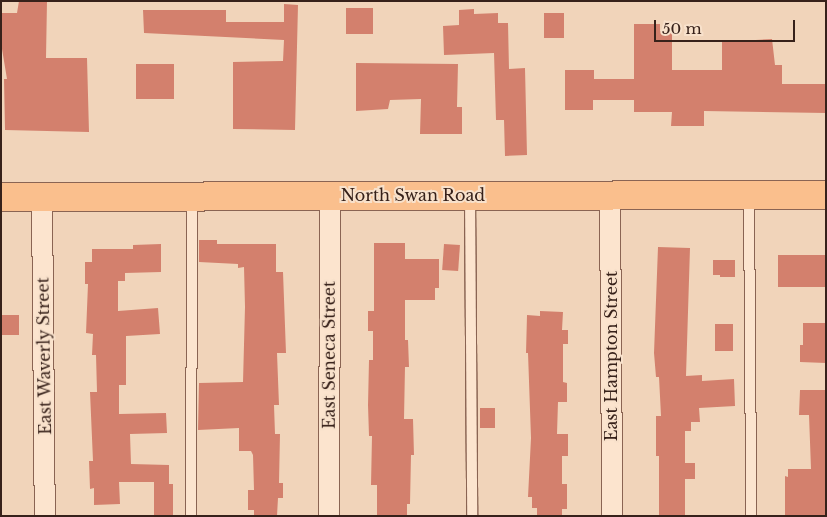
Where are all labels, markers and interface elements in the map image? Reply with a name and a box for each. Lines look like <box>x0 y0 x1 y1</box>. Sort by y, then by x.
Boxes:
scale bar <box>657 10 798 42</box>
text: 50 m <box>662 19 702 38</box>
street label: North Swan Road <box>341 185 485 205</box>
street label: East Hampton Street <box>601 271 621 441</box>
street label: East Waverly Street <box>33 277 55 435</box>
street label: East Seneca Street <box>319 281 339 429</box>

